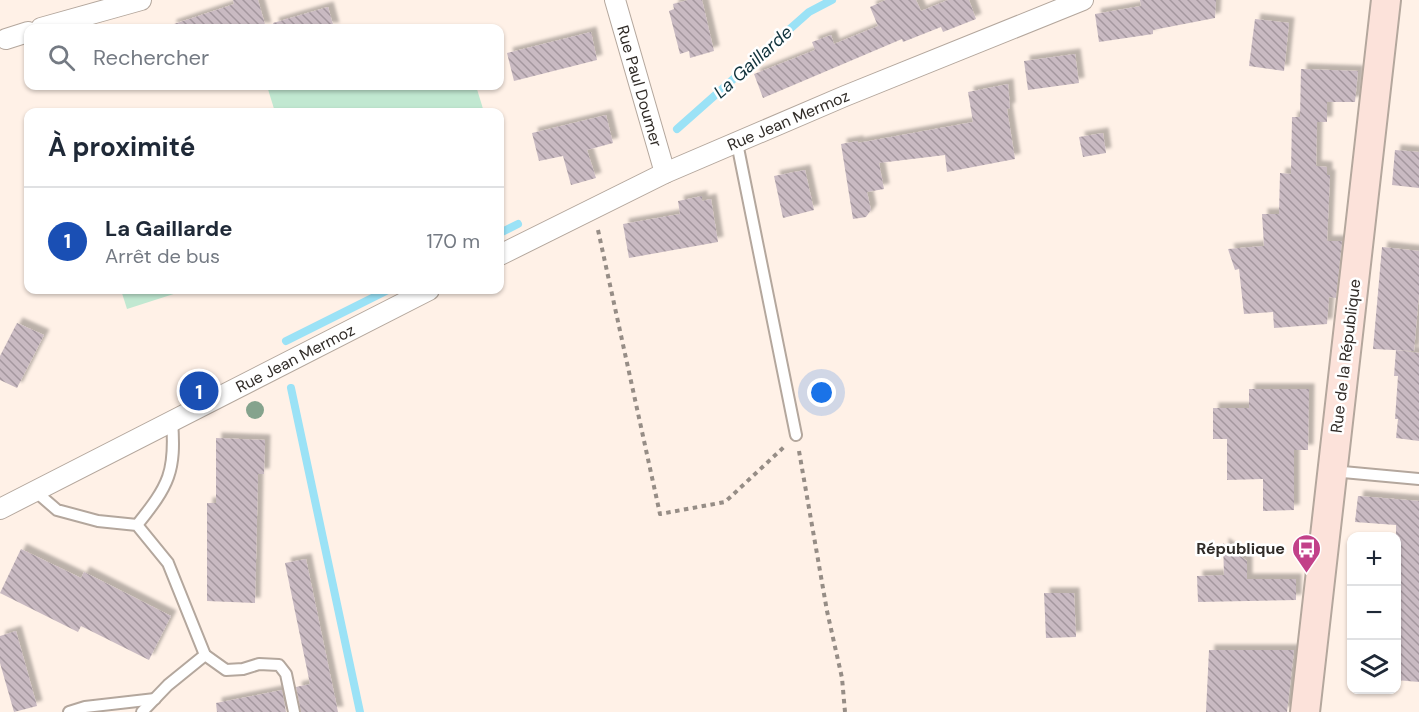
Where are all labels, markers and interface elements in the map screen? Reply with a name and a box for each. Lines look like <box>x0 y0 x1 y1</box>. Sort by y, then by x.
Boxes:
water label: La Gaillarde <box>708 20 798 104</box>
street label: Rue Paul Doumer <box>612 23 667 149</box>
search box <box>24 24 504 90</box>
icon: search <box>45 41 78 74</box>
text: Rechercher <box>93 43 209 72</box>
street label: Rue Jean Mermoz <box>724 85 853 156</box>
text: À proximité <box>48 130 195 164</box>
text: La Gaillarde <box>105 214 233 243</box>
text: 1 <box>64 228 71 254</box>
text: 170 m <box>427 228 480 254</box>
text: Arrêt de bus <box>105 243 220 269</box>
street label: Rue de la République <box>1326 278 1365 434</box>
street label: Rue Jean Mermoz <box>232 319 358 397</box>
pin: 1 <box>180 368 218 414</box>
your location <box>807 378 836 407</box>
bus stop icon: République <box>1290 532 1322 574</box>
map controls <box>1347 532 1401 694</box>
button: + <box>1347 532 1401 586</box>
place label: République <box>1196 538 1285 559</box>
button: − <box>1347 586 1401 640</box>
button: layers <box>1347 640 1401 694</box>

